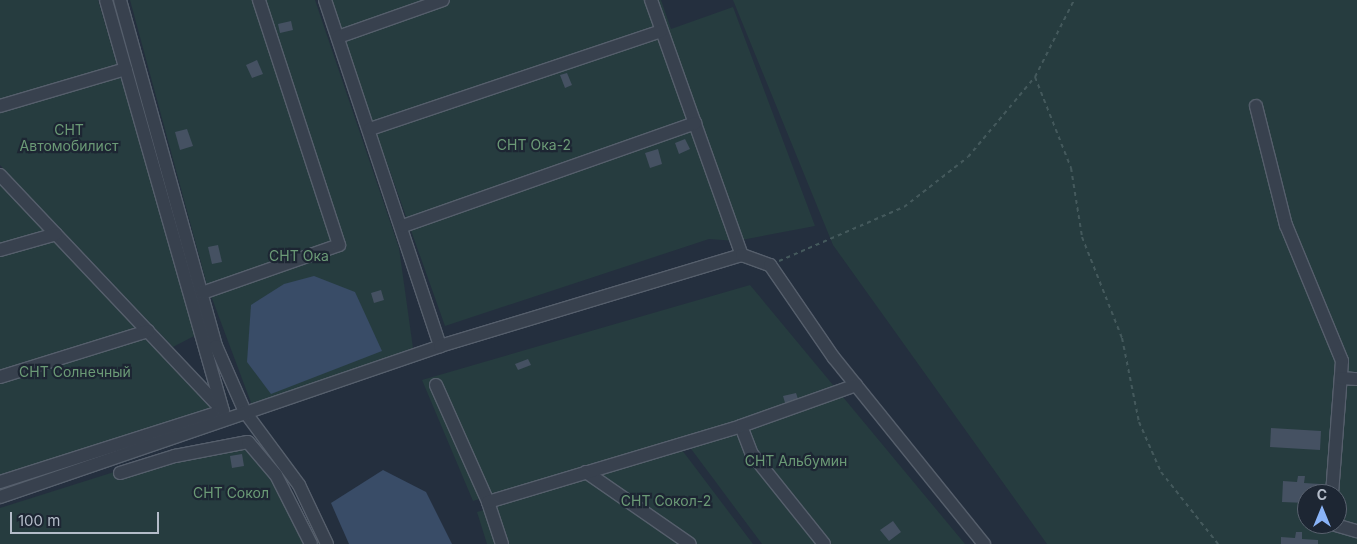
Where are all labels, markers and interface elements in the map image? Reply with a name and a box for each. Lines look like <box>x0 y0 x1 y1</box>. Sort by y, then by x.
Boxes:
park label: СНТ Автомобилист <box>20 122 118 154</box>
park label: СНТ Ока-2 <box>497 137 571 153</box>
park label: СНТ Ока <box>269 248 329 264</box>
park label: СНТ Солнечный <box>19 364 131 380</box>
park label: СНТ Альбумин <box>745 453 847 469</box>
north arrow <box>1297 484 1347 534</box>
park label: СНТ Сокол <box>193 485 269 501</box>
text: С <box>1317 486 1327 503</box>
park label: СНТ Сокол-2 <box>621 493 711 509</box>
scale bar <box>12 502 161 534</box>
text: 100 m <box>18 511 60 530</box>

